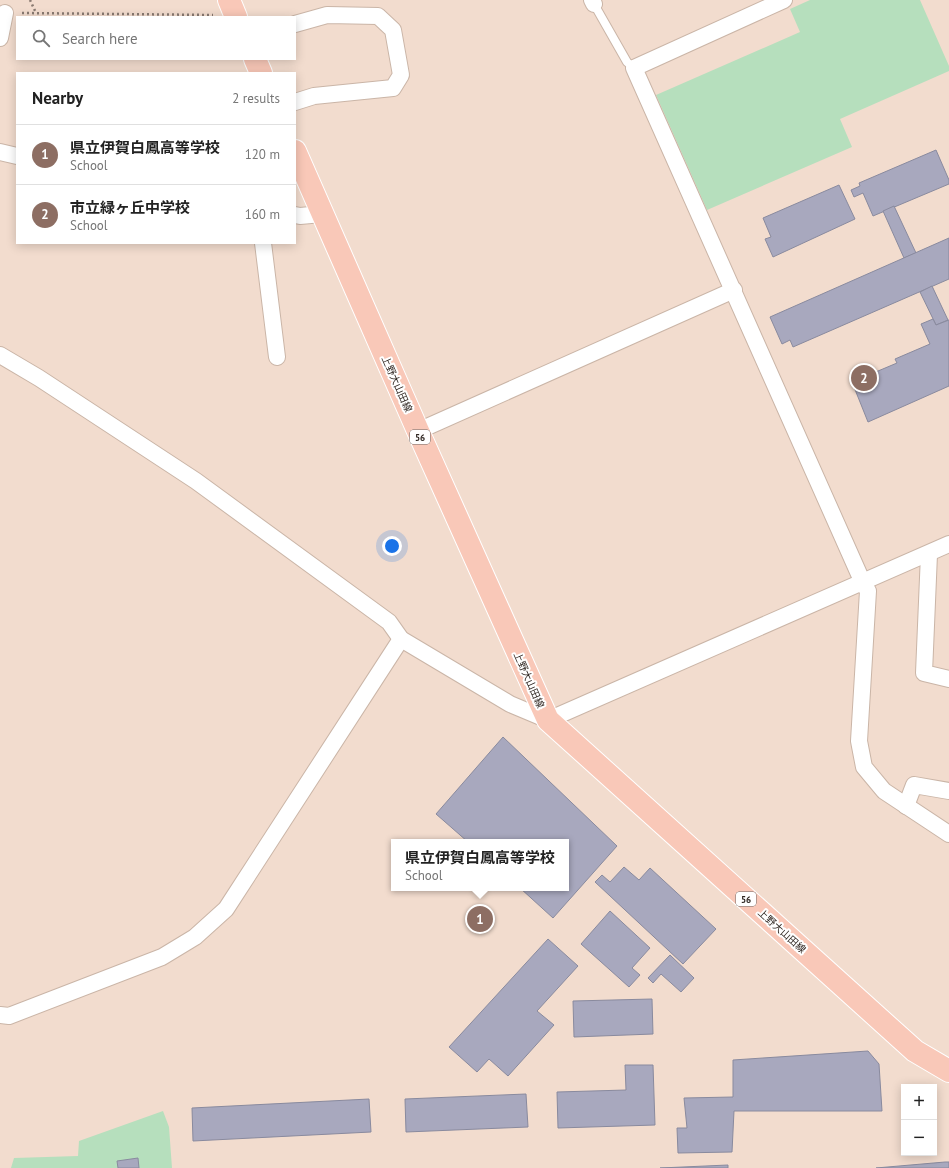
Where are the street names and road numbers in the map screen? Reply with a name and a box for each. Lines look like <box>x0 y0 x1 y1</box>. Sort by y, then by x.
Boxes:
street label: 上野大山田線 <box>379 354 415 414</box>
road number: 56 <box>410 430 430 444</box>
street label: 上野大山田線 <box>511 650 547 710</box>
road number: 56 <box>736 892 756 906</box>
street label: 上野大山田線 <box>755 906 809 956</box>

